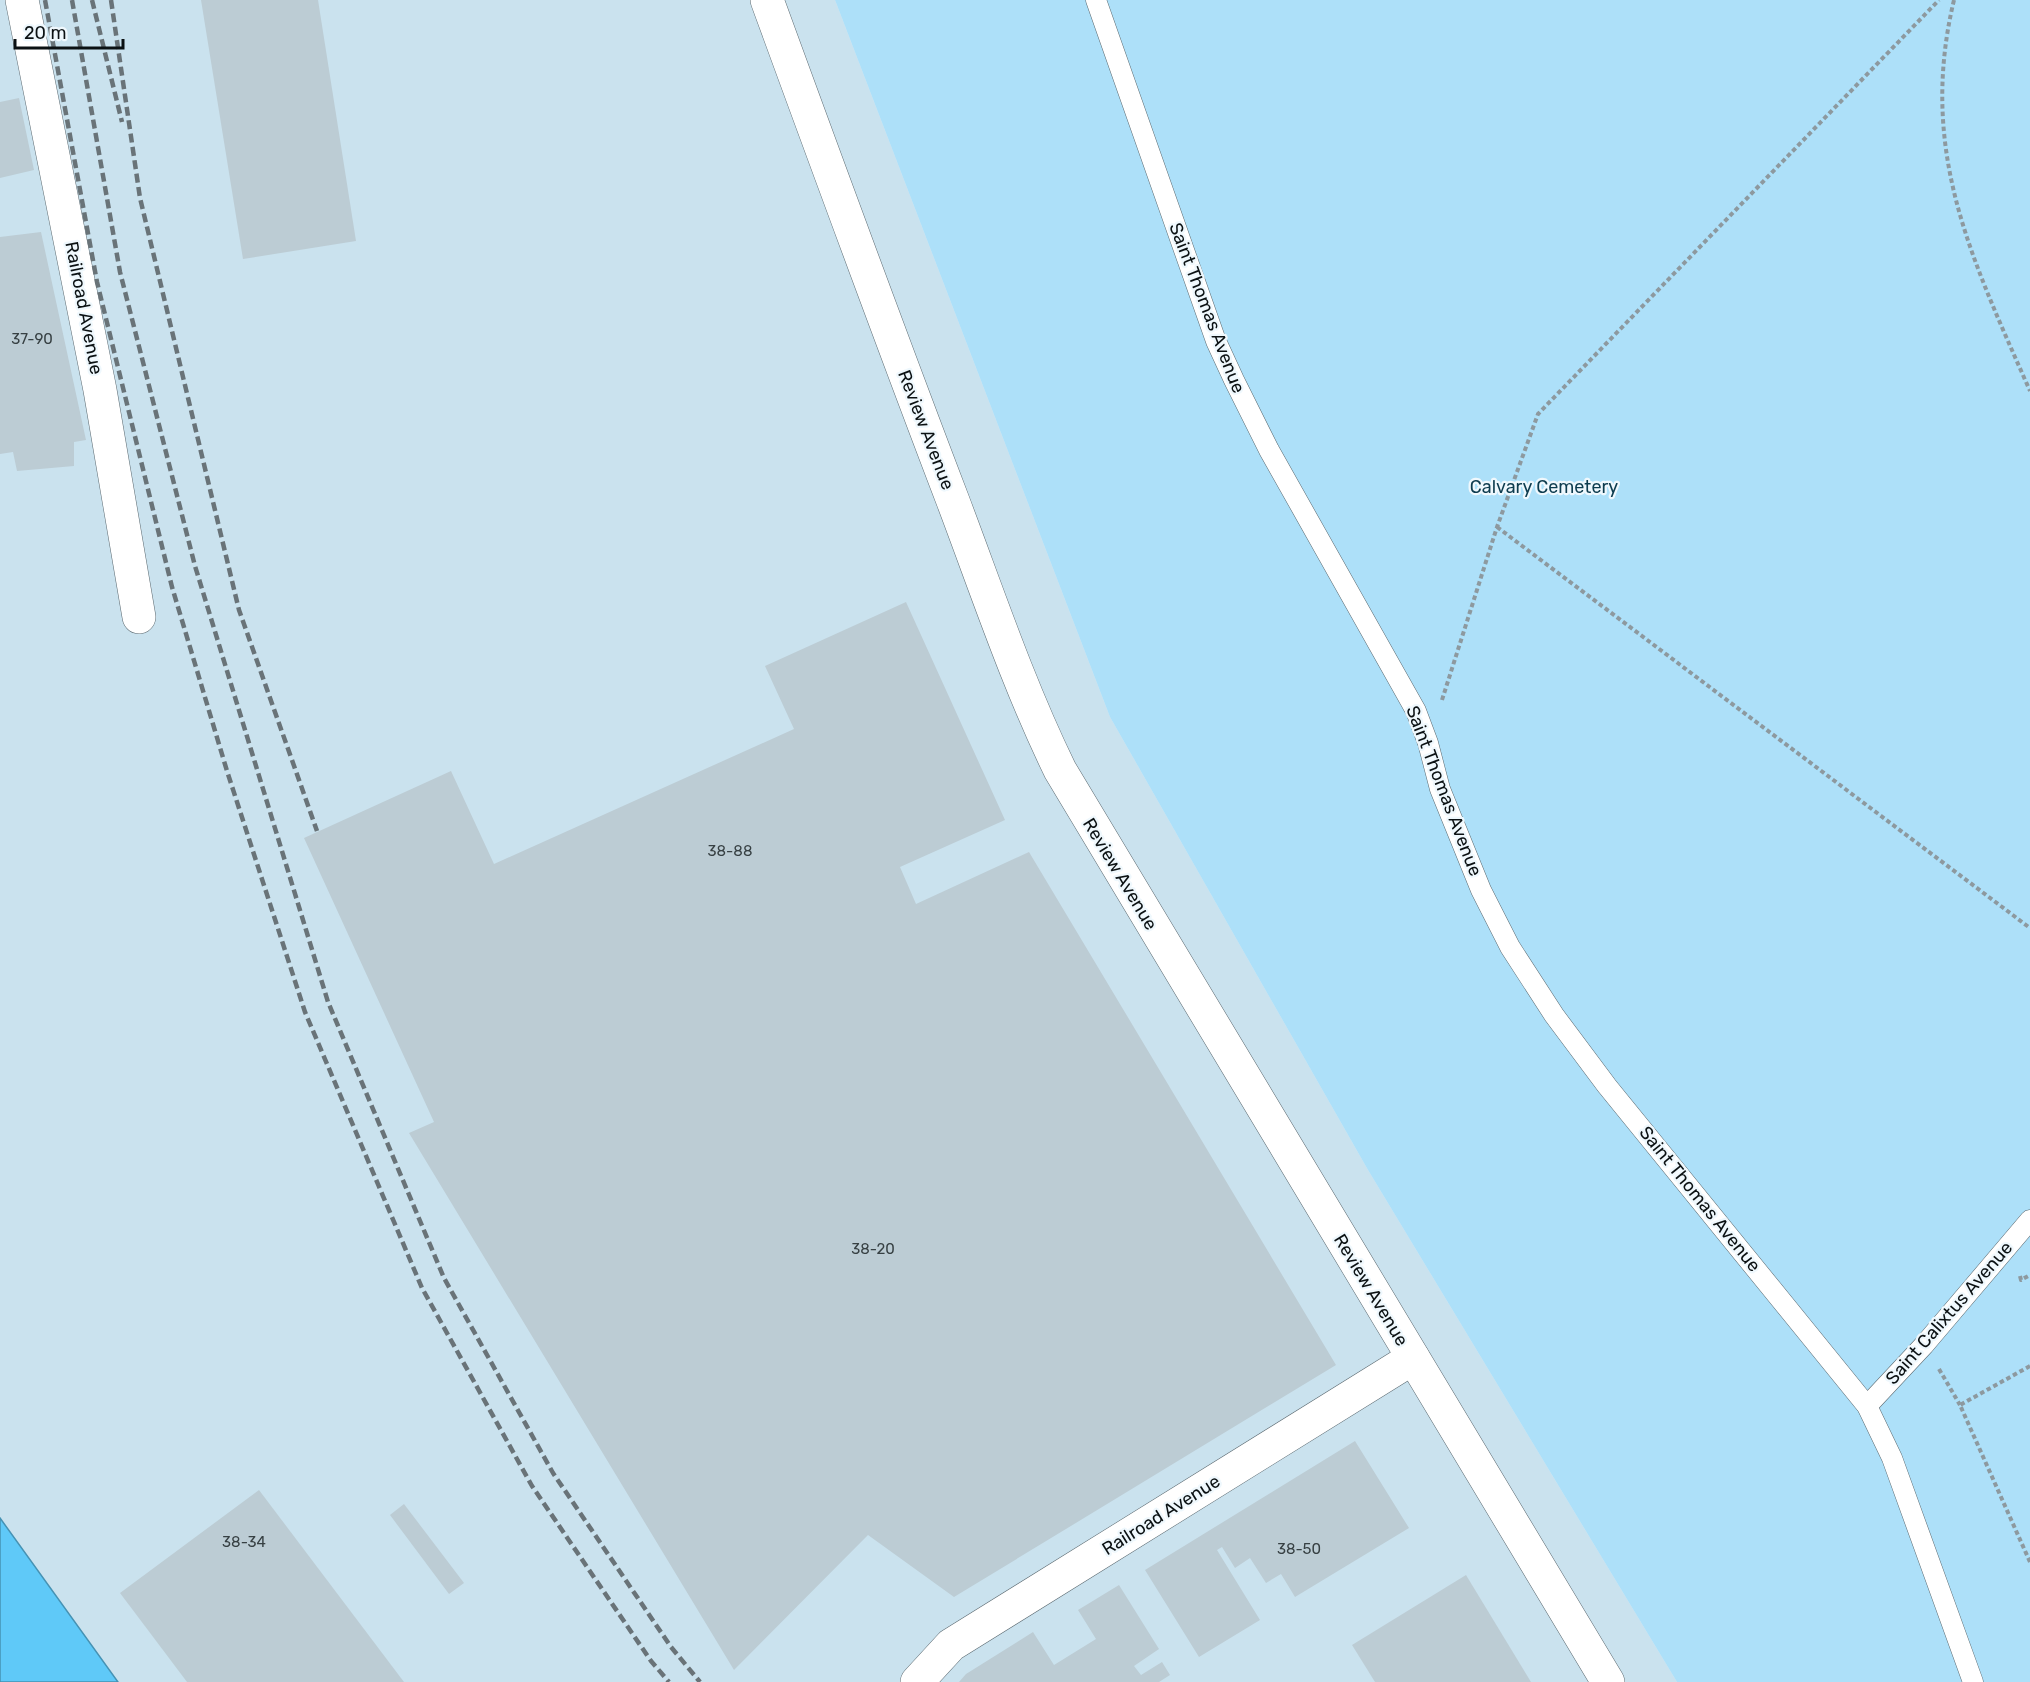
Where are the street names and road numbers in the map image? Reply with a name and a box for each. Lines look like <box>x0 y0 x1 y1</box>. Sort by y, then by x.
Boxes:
street label: Saint Thomas Avenue <box>1164 220 1250 396</box>
street label: Railroad Avenue <box>60 240 108 376</box>
street label: Review Avenue <box>893 367 959 493</box>
street label: Saint Thomas Avenue <box>1401 703 1487 879</box>
street label: Review Avenue <box>1078 814 1162 934</box>
street label: Saint Thomas Avenue <box>1635 1122 1765 1276</box>
street label: Review Avenue <box>1329 1230 1413 1350</box>
street label: Saint Calixtus Avenue <box>1881 1237 2017 1389</box>
street label: Railroad Avenue <box>1098 1470 1224 1560</box>

